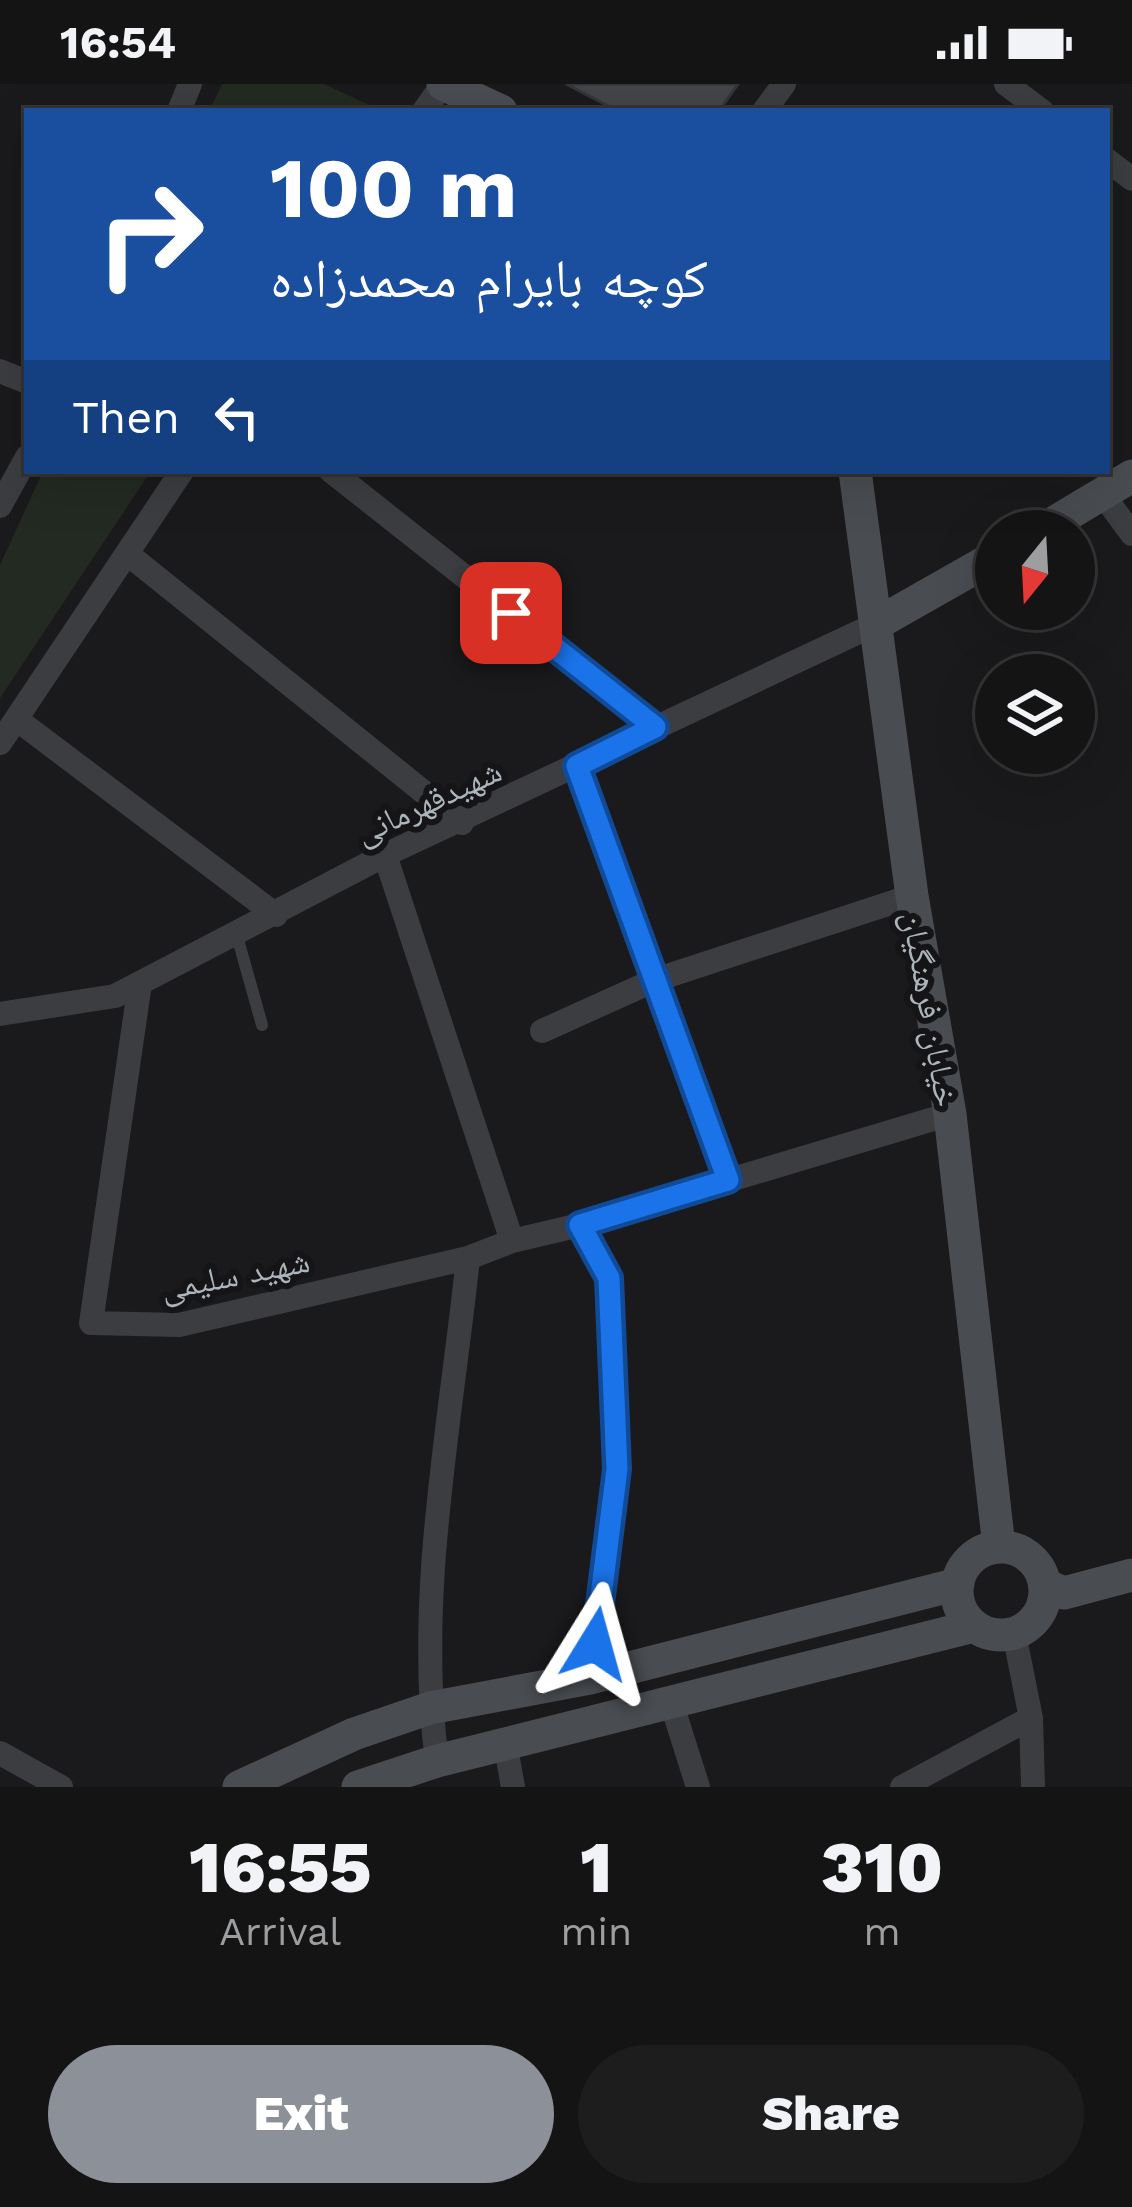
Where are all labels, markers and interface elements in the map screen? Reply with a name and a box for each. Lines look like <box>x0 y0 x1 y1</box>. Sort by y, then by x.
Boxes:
text: 16:54 <box>60 16 176 69</box>
text: 100 m <box>270 139 517 237</box>
icon: right <box>72 156 228 312</box>
text: کوچه بایرام محمدزاده <box>270 247 708 310</box>
icon: left <box>204 384 270 450</box>
text: Then <box>72 391 180 444</box>
north arrow <box>975 510 1095 630</box>
map controls <box>975 510 1095 774</box>
pin <box>460 562 562 664</box>
icon: arrive <box>478 580 544 646</box>
button: layers <box>975 654 1095 774</box>
street label: شهیدقهرمانی <box>349 751 508 853</box>
street label: خیابان فرهنگیان <box>893 908 967 1110</box>
street label: شهید سلیمی <box>157 1241 313 1309</box>
position arrow <box>532 1581 658 1707</box>
text: 16:55 <box>189 1825 371 1909</box>
text: 1 <box>580 1825 612 1909</box>
text: 310 <box>821 1825 943 1909</box>
text: Arrival <box>219 1909 341 1954</box>
text: min <box>560 1909 632 1954</box>
text: m <box>863 1909 901 1954</box>
button: Exit <box>48 2045 554 2183</box>
button: Share <box>578 2045 1084 2183</box>

